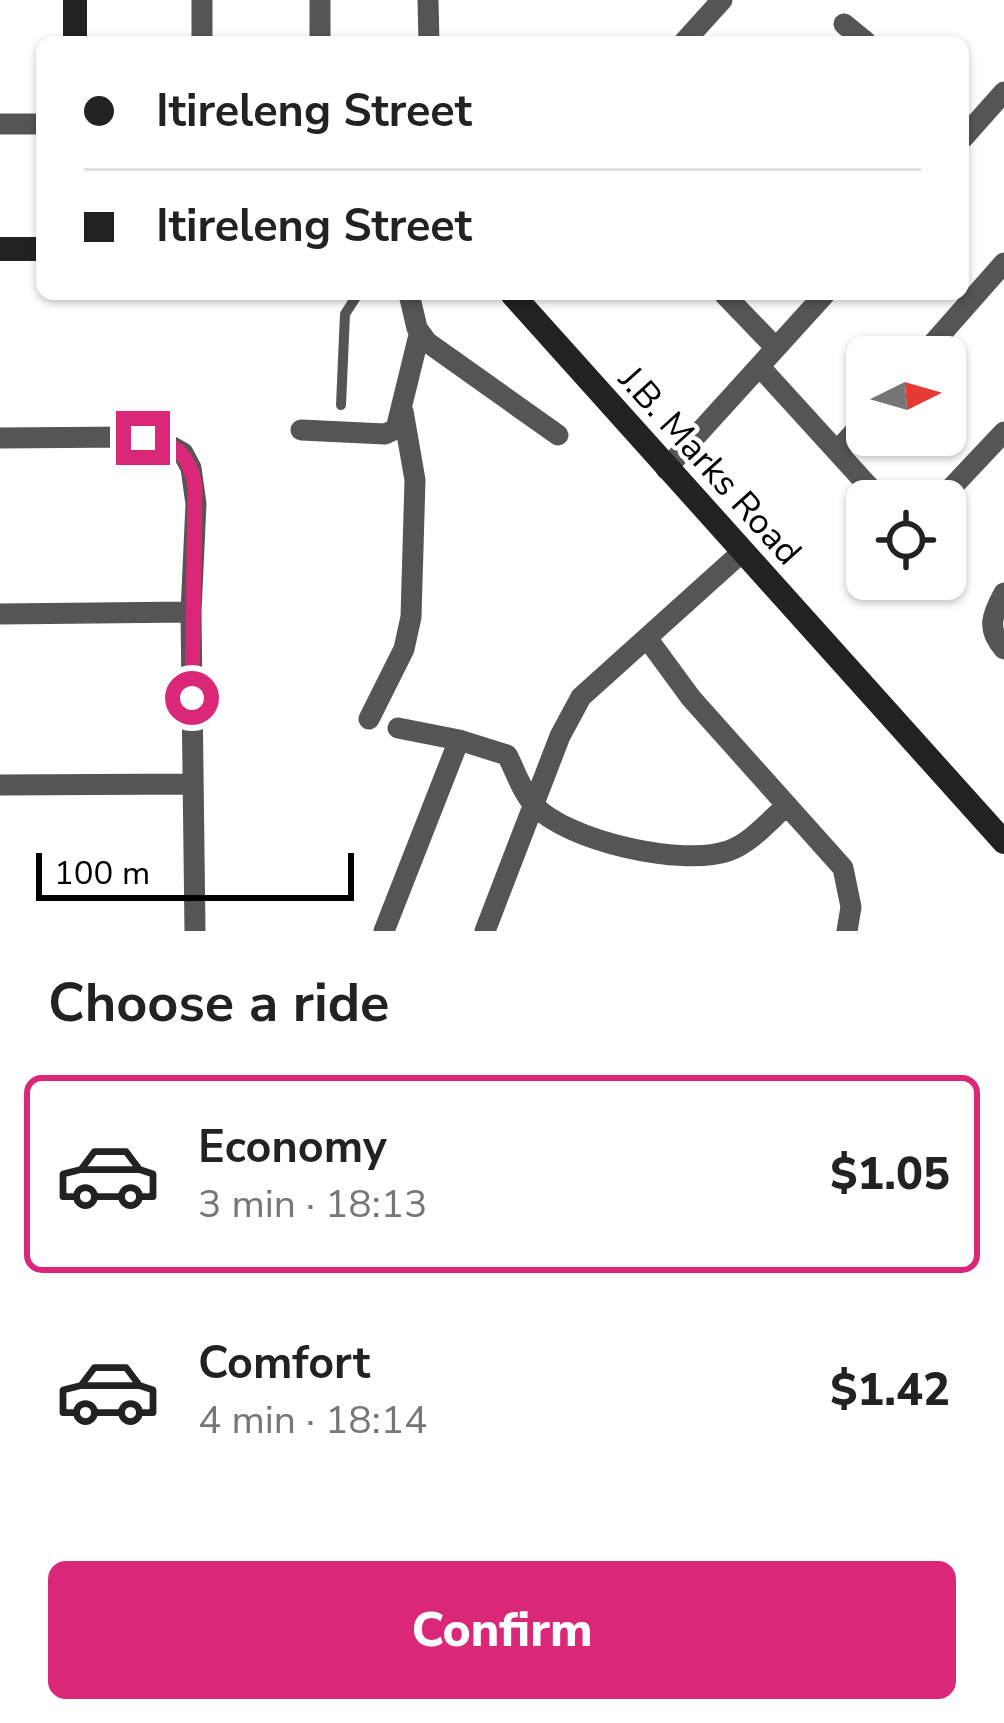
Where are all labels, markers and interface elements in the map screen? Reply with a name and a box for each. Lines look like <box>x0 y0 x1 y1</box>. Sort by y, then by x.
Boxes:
text: Itireleng Street <box>156 81 472 142</box>
text: Itireleng Street <box>156 196 472 257</box>
north arrow <box>846 336 966 456</box>
map controls <box>846 336 966 600</box>
street label: J.B. Marks Road <box>607 355 812 576</box>
route end <box>116 411 170 465</box>
button: locate <box>846 480 966 600</box>
route start <box>165 671 219 725</box>
scale bar <box>36 847 354 900</box>
text: 100 m <box>54 851 150 896</box>
text: Choose a ride <box>48 966 389 1040</box>
text: Economy <box>198 1117 387 1178</box>
icon: car <box>54 1120 162 1228</box>
text: $1.05 <box>830 1144 950 1205</box>
text: 3 min · 18:13 <box>198 1178 427 1231</box>
text: Comfort <box>198 1333 370 1394</box>
icon: car <box>54 1336 162 1444</box>
text: $1.42 <box>830 1360 950 1421</box>
text: 4 min · 18:14 <box>198 1394 427 1447</box>
button: Confirm <box>48 1561 956 1699</box>

